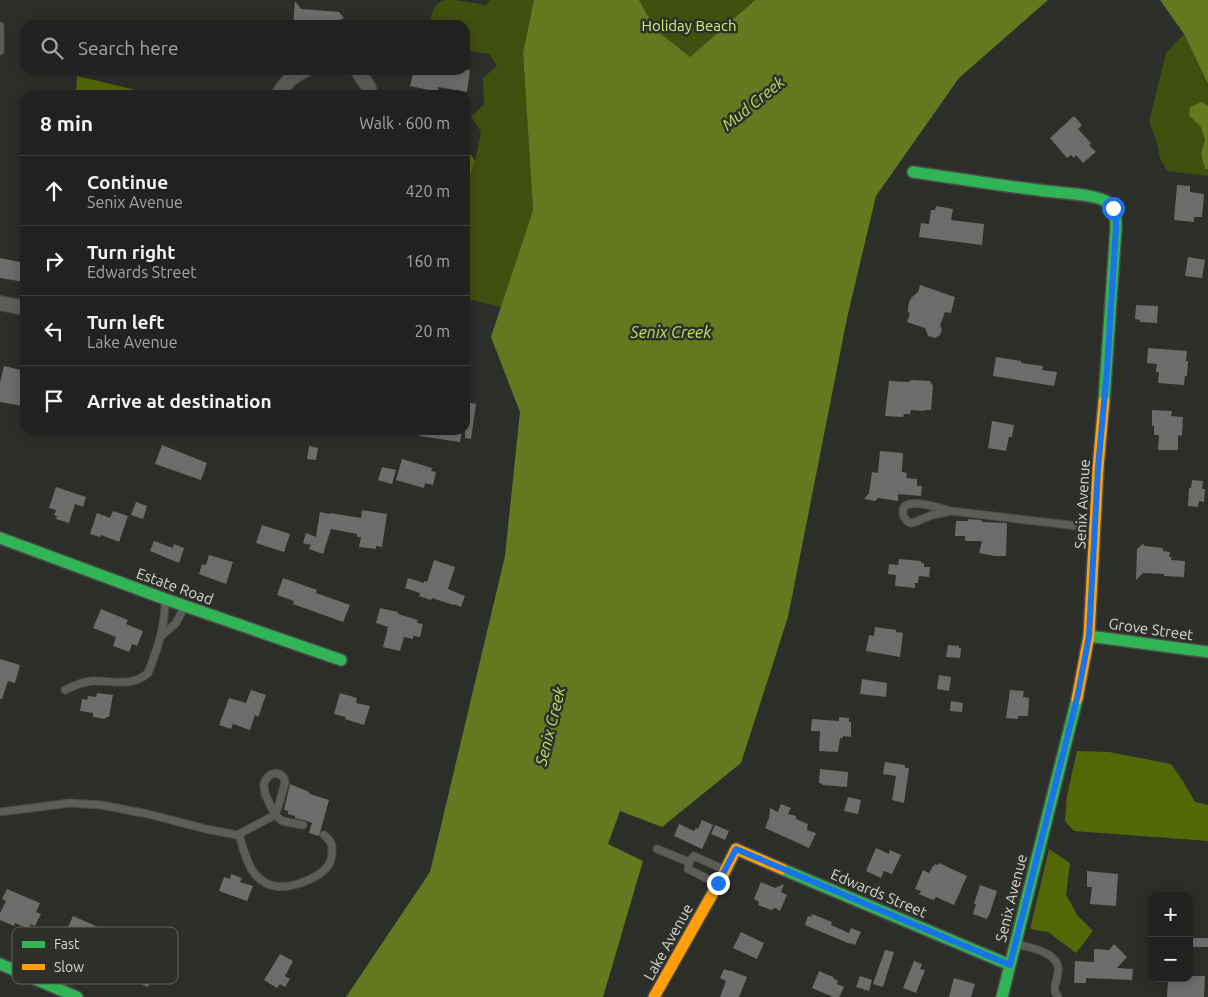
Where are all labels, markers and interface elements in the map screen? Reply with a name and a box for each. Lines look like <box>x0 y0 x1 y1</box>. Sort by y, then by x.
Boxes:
park label: Holiday Beach <box>642 17 737 34</box>
search box <box>20 20 470 75</box>
icon: search <box>38 34 66 62</box>
text: Search here <box>78 37 178 59</box>
water label: Mud Creek <box>718 72 788 134</box>
text: 8 min <box>40 111 93 135</box>
text: Walk · 600 m <box>359 114 450 132</box>
text: Continue <box>87 171 168 193</box>
icon: ahead <box>40 177 68 205</box>
text: 420 m <box>405 182 450 200</box>
text: Senix Avenue <box>87 193 183 211</box>
route start <box>1102 197 1125 220</box>
text: Turn right <box>87 241 175 263</box>
icon: right <box>40 247 68 275</box>
text: 160 m <box>405 252 450 270</box>
text: Edwards Street <box>87 263 197 281</box>
text: Turn left <box>87 311 165 333</box>
icon: left <box>40 317 68 345</box>
text: 20 m <box>414 322 450 340</box>
water label: Senix Creek <box>630 323 712 341</box>
text: Lake Avenue <box>87 333 178 351</box>
icon: arrive <box>40 387 68 415</box>
text: Arrive at destination <box>87 390 272 412</box>
street label: Senix Avenue <box>1071 459 1093 549</box>
street label: Estate Road <box>134 564 216 608</box>
street label: Grove Street <box>1108 615 1194 643</box>
water label: Senix Creek <box>531 684 569 768</box>
street label: Senix Avenue <box>992 852 1030 944</box>
street label: Edwards Street <box>828 865 930 921</box>
route end <box>707 872 730 895</box>
map controls <box>1148 892 1193 982</box>
button: + <box>1148 892 1193 937</box>
street label: Lake Avenue <box>640 901 696 983</box>
legend <box>12 927 178 984</box>
text: Fast <box>54 936 80 952</box>
button: − <box>1148 937 1193 982</box>
text: Slow <box>54 959 84 975</box>

